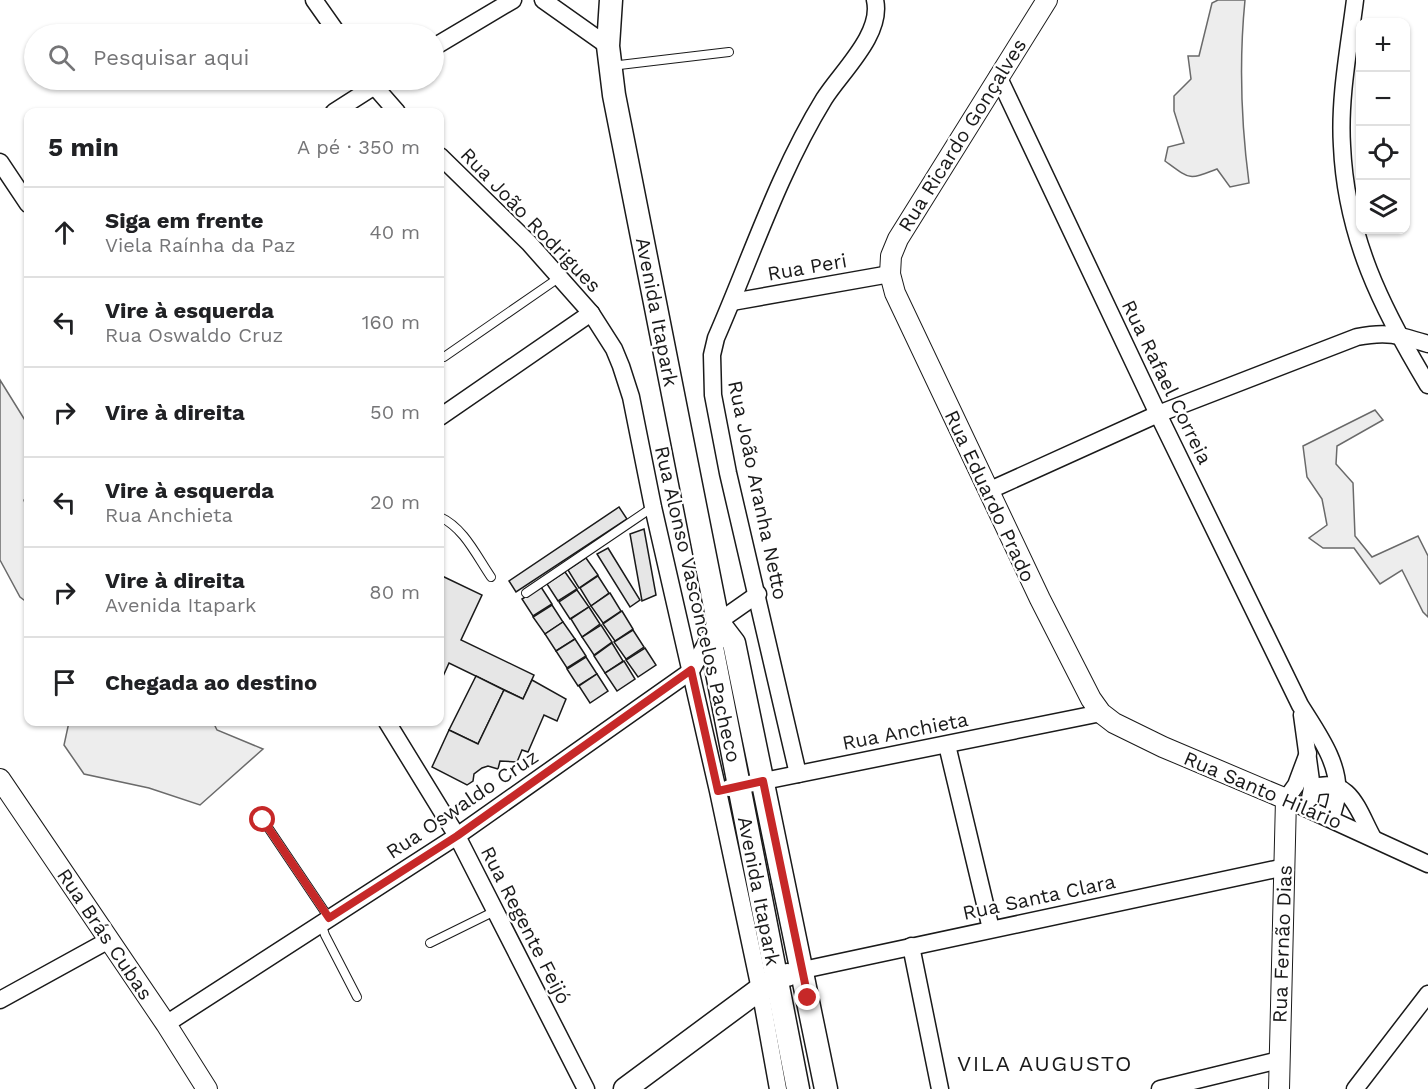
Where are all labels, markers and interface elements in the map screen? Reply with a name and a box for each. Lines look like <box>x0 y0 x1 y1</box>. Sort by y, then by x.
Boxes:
map controls <box>1356 18 1410 234</box>
button: + <box>1356 18 1410 72</box>
search box <box>24 24 444 90</box>
street label: Rua Ricardo Gonçalves <box>893 34 1031 236</box>
icon: search <box>45 41 78 74</box>
text: Pesquisar aqui <box>93 45 249 70</box>
button: − <box>1356 72 1410 126</box>
button: locate <box>1356 126 1410 180</box>
text: 5 min <box>48 132 119 162</box>
text: A pé · 350 m <box>297 135 420 159</box>
street label: Rua João Rodrigues <box>456 143 606 297</box>
button: layers <box>1356 180 1410 234</box>
text: Siga em frente <box>105 208 263 233</box>
icon: ahead <box>48 216 81 249</box>
text: 40 m <box>369 220 420 244</box>
text: Viela Raínha da Paz <box>105 233 295 257</box>
street label: Avenida Itapark <box>631 235 683 389</box>
street label: Rua Peri <box>765 248 849 286</box>
street label: Rua Rafael Correia <box>1117 296 1217 468</box>
text: Vire à esquerda <box>105 298 274 323</box>
icon: left <box>48 306 81 339</box>
text: 160 m <box>362 310 420 334</box>
text: Rua Oswaldo Cruz <box>105 323 283 347</box>
street label: Rua João Aranha Netto <box>723 378 793 602</box>
icon: right <box>48 396 81 429</box>
text: Vire à direita <box>105 400 245 425</box>
text: 50 m <box>370 400 420 424</box>
street label: Rua Eduardo Prado <box>940 406 1040 586</box>
street label: Rua Alonso Vasconcelos Pacheco <box>650 443 746 765</box>
text: Vire à esquerda <box>105 478 274 503</box>
icon: left <box>48 486 81 519</box>
text: 20 m <box>370 490 420 514</box>
text: Rua Anchieta <box>105 503 233 527</box>
text: Vire à direita <box>105 568 245 593</box>
icon: right <box>48 576 81 609</box>
text: 80 m <box>369 580 420 604</box>
text: Avenida Itapark <box>105 593 256 617</box>
icon: arrive <box>48 666 81 699</box>
text: Chegada ao destino <box>105 670 317 695</box>
street label: Rua Anchieta <box>840 707 970 755</box>
street label: Rua Oswaldo Cruz <box>381 744 543 864</box>
street label: Rua Santo Hilário <box>1180 746 1346 834</box>
route start <box>249 806 275 832</box>
street label: Avenida Itapark <box>733 814 785 968</box>
street label: Rua Regente Feijó <box>476 842 576 1008</box>
street label: Rua Brás Cubas <box>52 864 158 1004</box>
street label: Rua Fernão Dias <box>1267 865 1297 1023</box>
street label: Rua Santa Clara <box>960 869 1118 925</box>
route end <box>794 984 820 1010</box>
district label: VILA AUGUSTO <box>957 1051 1133 1076</box>

